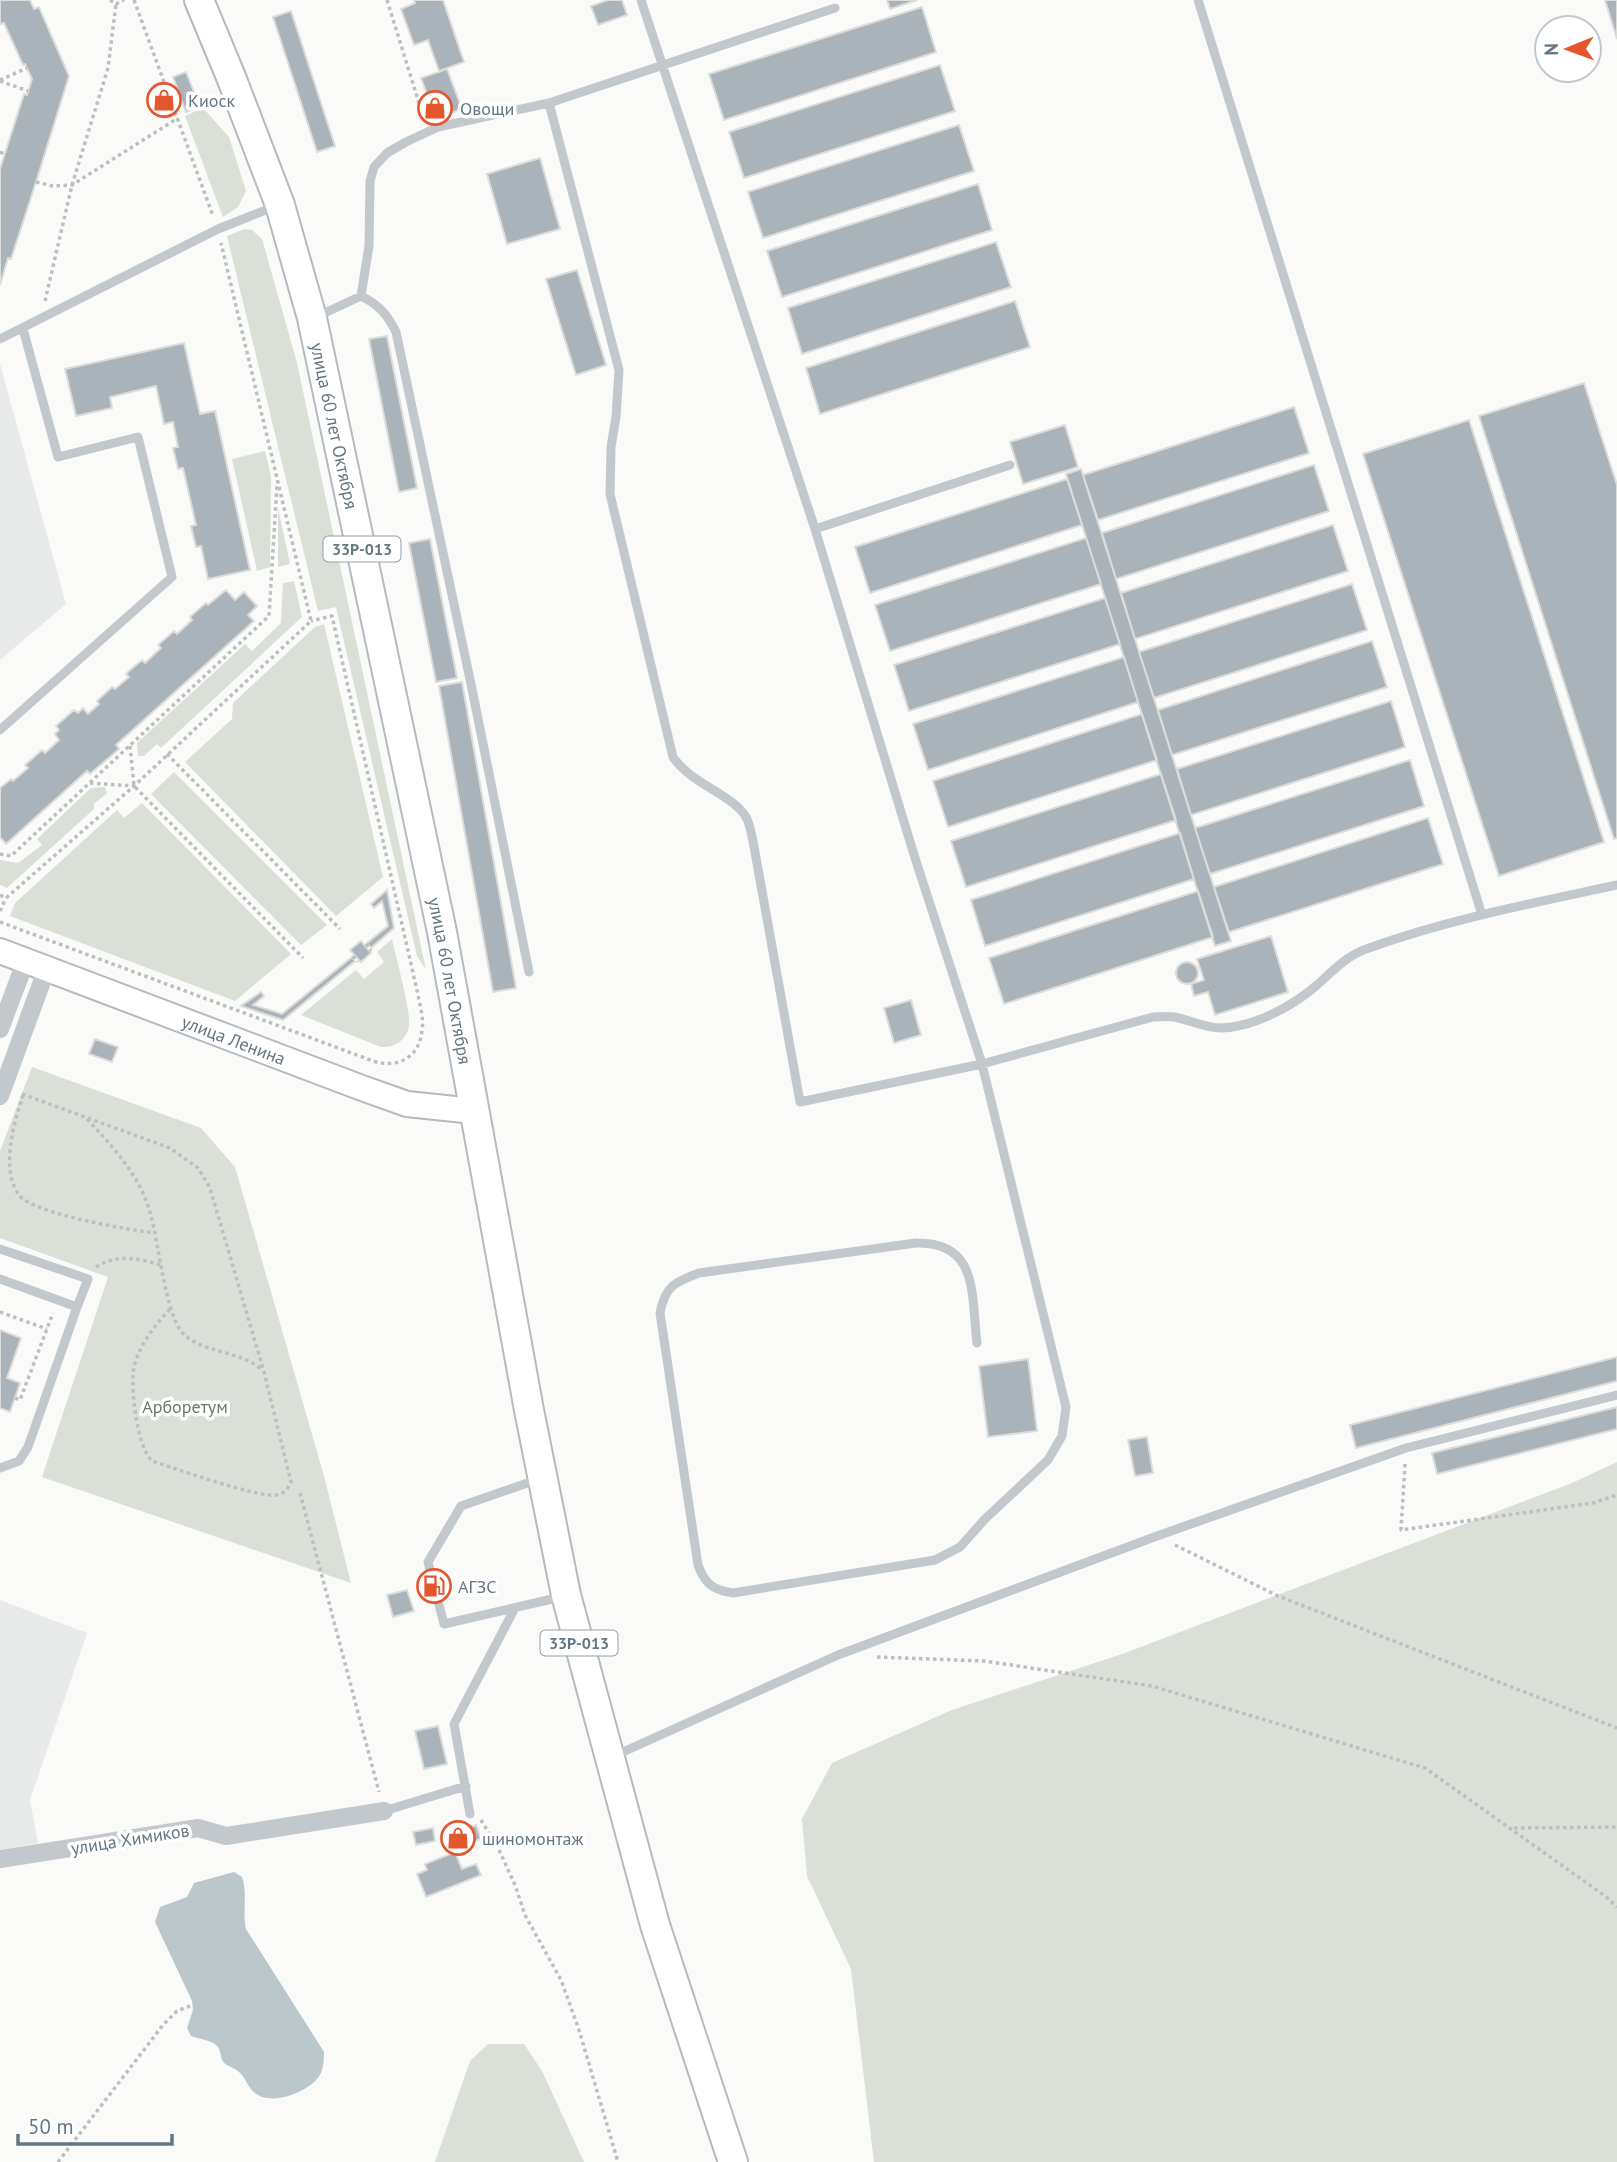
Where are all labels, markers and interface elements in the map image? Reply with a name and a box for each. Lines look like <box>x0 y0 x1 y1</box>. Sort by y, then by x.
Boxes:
north arrow <box>1533 14 1603 84</box>
text: N <box>1539 43 1563 56</box>
shop icon: Киоск <box>145 81 183 119</box>
place label: Киоск <box>188 89 236 112</box>
shop icon: Овощи <box>416 89 454 127</box>
place label: Овощи <box>460 97 514 120</box>
street label: улица 60 лет Октября <box>306 341 364 511</box>
road number: 33Р-013 <box>324 536 400 562</box>
street label: улица 60 лет Октября <box>423 895 477 1066</box>
street label: улица Ленина <box>179 1009 289 1070</box>
park label: Арборетум <box>142 1395 228 1418</box>
fuel station icon: АГЗС <box>415 1567 453 1605</box>
place label: АГЗС <box>458 1575 497 1598</box>
road number: 33Р-013 <box>540 1630 618 1656</box>
street label: улица Химиков <box>69 1818 191 1860</box>
shop icon: шиномонтаж <box>439 1819 477 1857</box>
place label: шиномонтаж <box>482 1827 584 1850</box>
scale bar <box>18 2102 172 2146</box>
text: 50 m <box>28 2113 74 2140</box>

